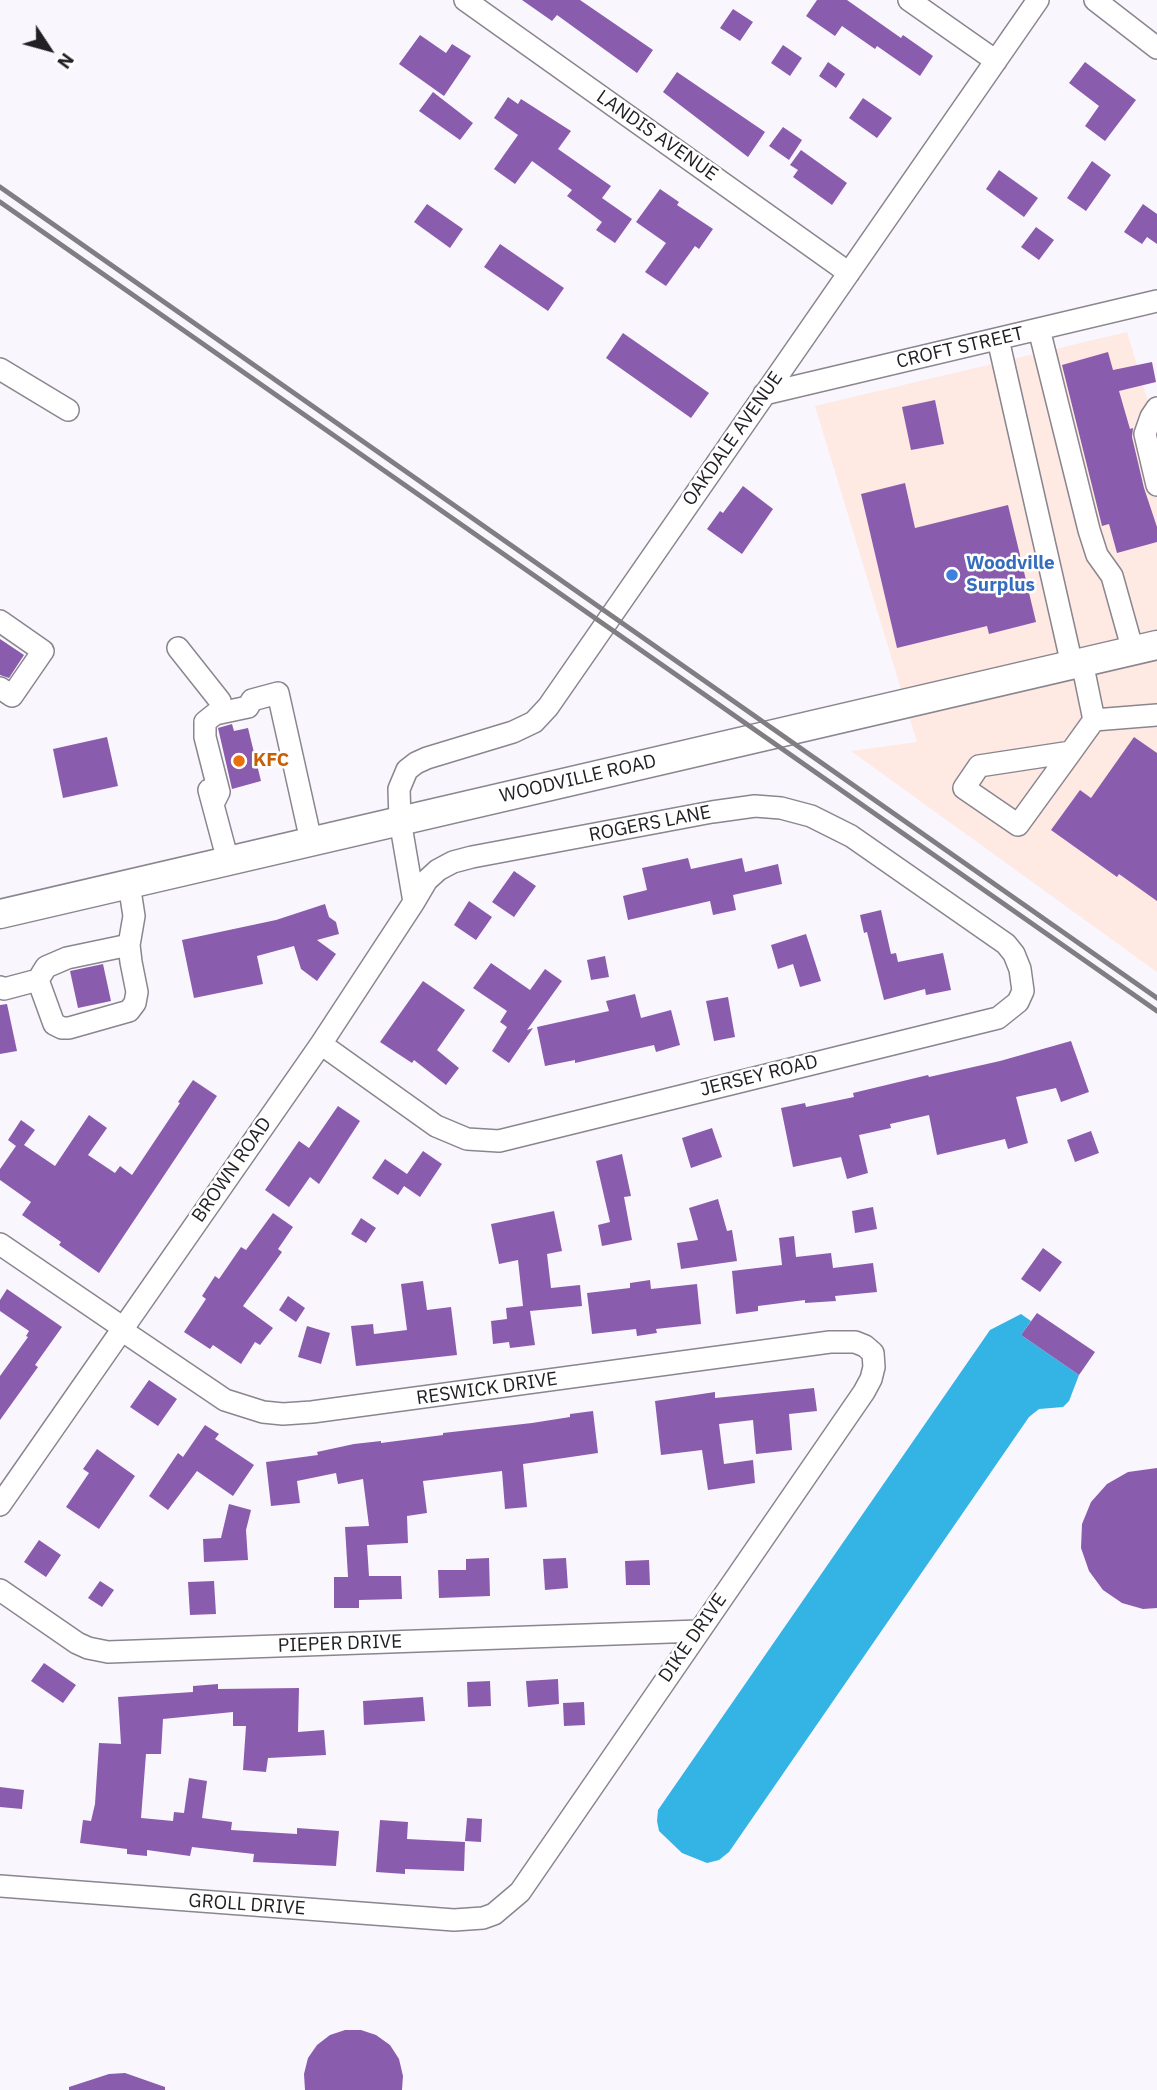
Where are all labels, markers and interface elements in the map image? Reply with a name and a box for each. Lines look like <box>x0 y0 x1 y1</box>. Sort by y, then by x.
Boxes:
north arrow <box>14 14 84 84</box>
text: N <box>52 49 80 74</box>
street label: LANDIS AVENUE <box>592 86 722 186</box>
street label: CROFT STREET <box>894 322 1026 374</box>
street label: OAKDALE AVENUE <box>678 367 788 511</box>
place label: Woodville Surplus <box>966 553 1055 597</box>
marker: Woodville Surplus <box>944 567 960 583</box>
place label: KFC <box>253 750 289 772</box>
street label: WOODVILLE ROAD <box>497 750 659 808</box>
marker: KFC <box>231 753 247 769</box>
street label: ROGERS LANE <box>587 801 713 847</box>
street label: JERSEY ROAD <box>698 1050 820 1102</box>
street label: BROWN ROAD <box>187 1113 277 1227</box>
street label: RESWICK DRIVE <box>415 1368 559 1410</box>
street label: DIKE DRIVE <box>654 1589 732 1687</box>
street label: PIEPER DRIVE <box>277 1630 403 1658</box>
street label: GROLL DRIVE <box>188 1890 306 1920</box>

